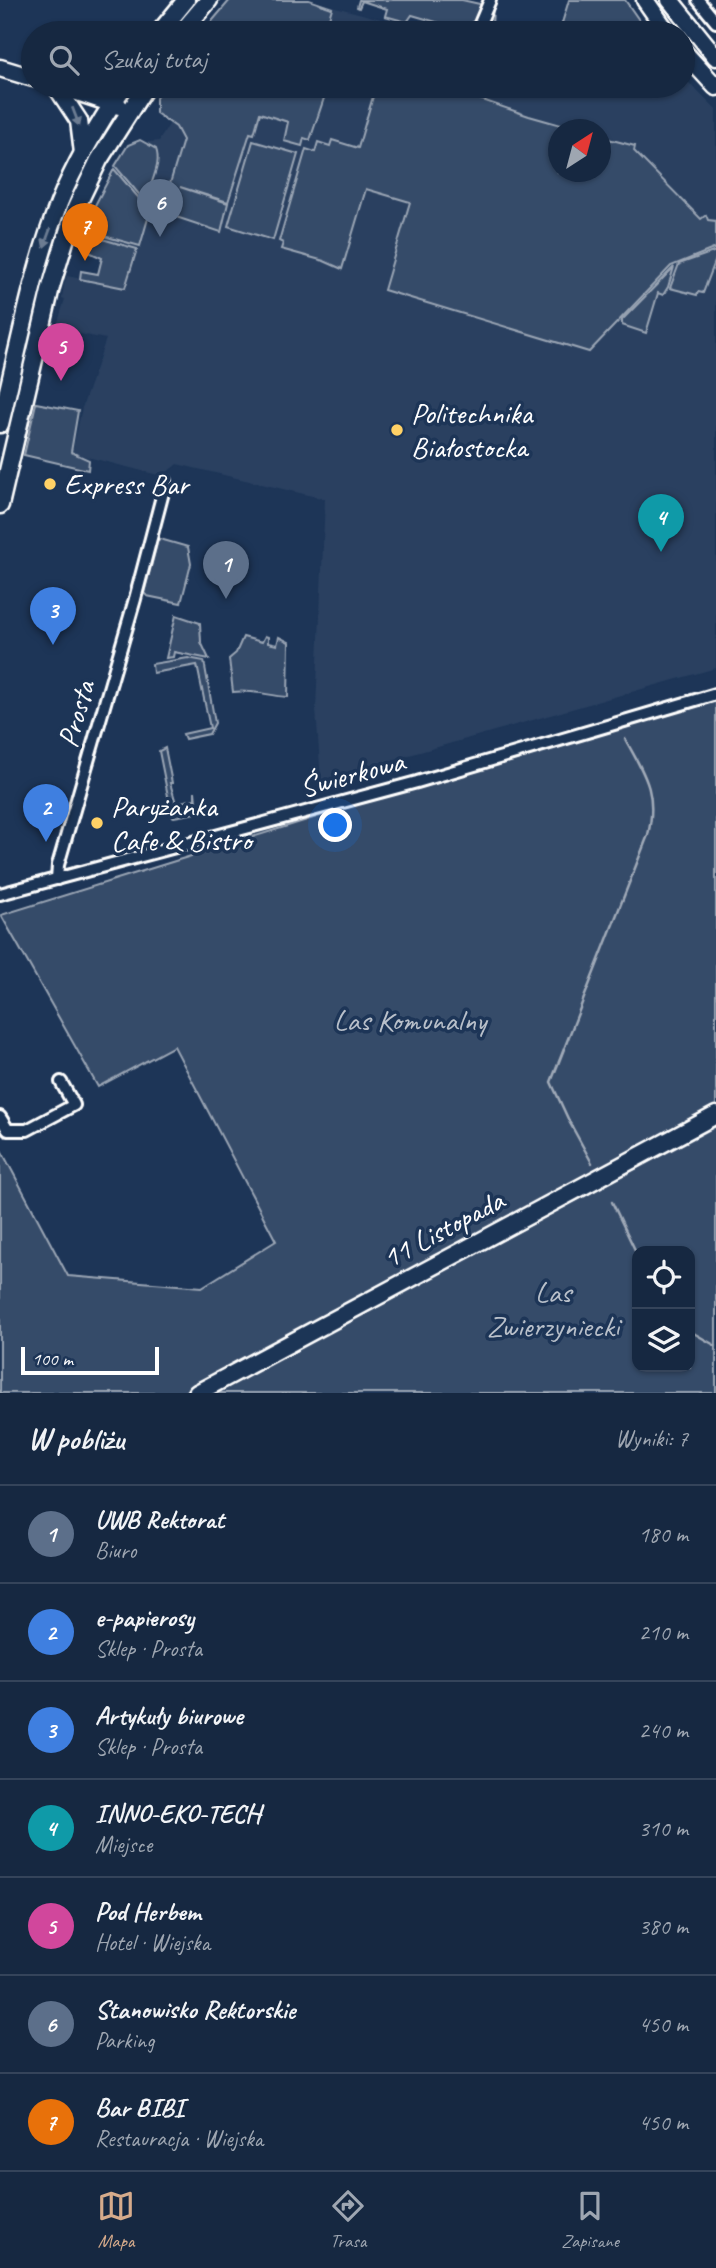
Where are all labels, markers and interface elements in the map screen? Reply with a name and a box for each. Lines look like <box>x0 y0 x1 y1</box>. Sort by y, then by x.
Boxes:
search box <box>21 21 695 98</box>
icon: search <box>45 41 83 79</box>
text: Szukaj tutaj <box>101 43 207 76</box>
one-way arrow <box>70 106 81 127</box>
north arrow <box>548 119 611 182</box>
pin: 6 <box>137 179 183 237</box>
pin: 7 <box>62 203 108 261</box>
one-way arrow <box>41 228 52 249</box>
pin: 5 <box>38 323 84 381</box>
place label: Politechnika Białostocka <box>411 394 534 466</box>
marker: Politechnika Białostocka <box>389 422 405 438</box>
place label: Express Bar <box>64 465 191 503</box>
marker: Express Bar <box>42 476 58 492</box>
pin: 4 <box>638 494 684 552</box>
pin: 1 <box>203 541 249 599</box>
pin: 3 <box>30 587 76 645</box>
street label: Prosta <box>48 674 104 752</box>
street label: Świerkowa <box>296 741 410 806</box>
pin: 2 <box>23 784 69 842</box>
place label: Paryżanka Cafe & Bistro <box>111 787 255 859</box>
your location <box>318 808 352 842</box>
marker: Paryżanka Cafe & Bistro <box>89 815 105 831</box>
park label: Las Komunalny <box>334 1001 489 1039</box>
street label: 11 Listopada <box>376 1180 512 1277</box>
map controls <box>632 1246 695 1372</box>
button: locate <box>632 1246 695 1309</box>
park label: Las Zwierzyniecki <box>487 1273 623 1345</box>
button: layers <box>632 1309 695 1372</box>
scale bar <box>21 1344 159 1376</box>
text: 100 m <box>32 1347 73 1371</box>
text: W pobliżu <box>28 1420 124 1458</box>
text: Wyniki: 7 <box>615 1424 688 1453</box>
text: UWB Rektorat <box>95 1503 224 1536</box>
text: 1 <box>46 1520 56 1549</box>
text: 180 m <box>639 1520 688 1549</box>
text: Biuro <box>95 1536 136 1565</box>
text: e-papierosy <box>95 1601 194 1634</box>
text: 2 <box>46 1618 56 1647</box>
text: 210 m <box>639 1618 688 1647</box>
text: Sklep · Prosta <box>95 1634 202 1663</box>
text: Artykuły biurowe <box>95 1699 243 1732</box>
text: 3 <box>46 1716 56 1745</box>
text: 240 m <box>639 1716 688 1745</box>
text: Sklep · Prosta <box>95 1732 202 1761</box>
text: INNO-EKO-TECH <box>95 1797 260 1830</box>
text: 4 <box>46 1814 56 1843</box>
text: 310 m <box>639 1814 688 1843</box>
text: Miejsce <box>95 1830 152 1859</box>
text: Pod Herbem <box>95 1895 201 1928</box>
text: 5 <box>46 1912 56 1941</box>
text: 380 m <box>639 1912 688 1941</box>
text: Hotel · Wiejska <box>95 1928 210 1957</box>
text: Stanowisko Rektorskie <box>95 1993 296 2026</box>
text: 6 <box>46 2010 56 2039</box>
text: 450 m <box>639 2010 688 2039</box>
text: Parking <box>95 2026 154 2055</box>
text: Bar BIBI <box>95 2091 184 2124</box>
text: 7 <box>46 2108 56 2137</box>
text: 450 m <box>639 2108 688 2137</box>
text: Restauracja · Wiejska <box>95 2124 263 2153</box>
tab: Mapa <box>97 2187 135 2253</box>
tab: Trasa <box>329 2187 367 2253</box>
tab: Zapisane <box>561 2187 619 2253</box>

